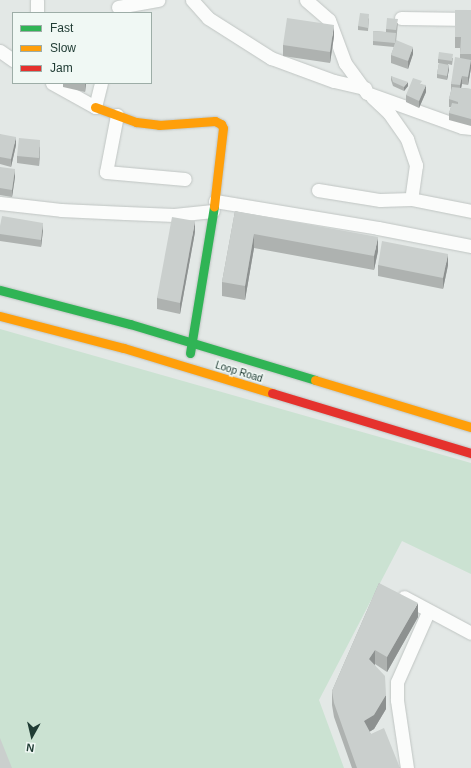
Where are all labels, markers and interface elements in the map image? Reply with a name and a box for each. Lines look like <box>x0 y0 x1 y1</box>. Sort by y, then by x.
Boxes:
legend <box>12 12 152 84</box>
text: Fast <box>50 21 73 35</box>
text: Slow <box>50 41 76 55</box>
text: Jam <box>50 61 73 75</box>
street label: Loop Road <box>214 359 264 385</box>
north arrow <box>12 716 52 756</box>
text: N <box>26 741 35 754</box>

